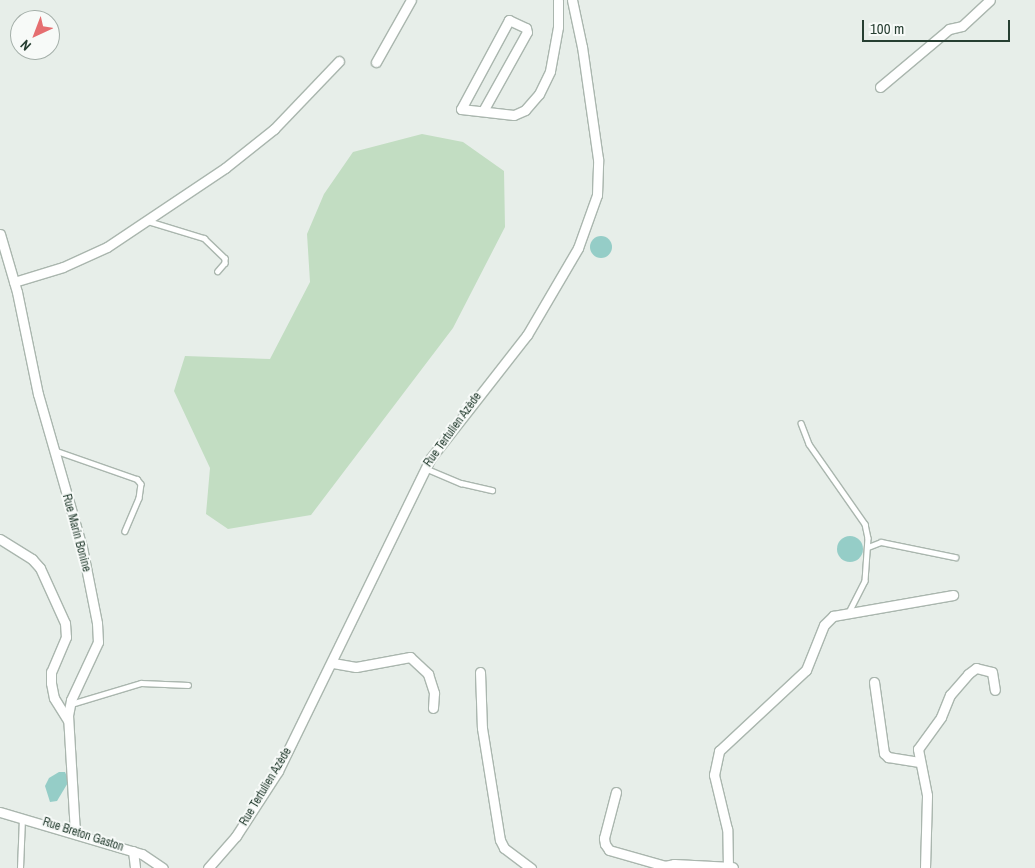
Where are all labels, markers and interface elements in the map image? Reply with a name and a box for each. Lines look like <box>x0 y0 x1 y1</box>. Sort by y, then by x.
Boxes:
north arrow <box>10 10 60 60</box>
scale bar <box>865 10 1012 42</box>
text: 100 m <box>870 18 904 39</box>
text: N <box>16 36 35 55</box>
street label: Rue Tertulien Azède <box>421 390 485 470</box>
street label: Rue Marin Bonine <box>59 493 93 573</box>
street label: Rue Tertulien Azède <box>237 745 295 829</box>
street label: Rue Breton Gaston <box>41 815 125 855</box>

